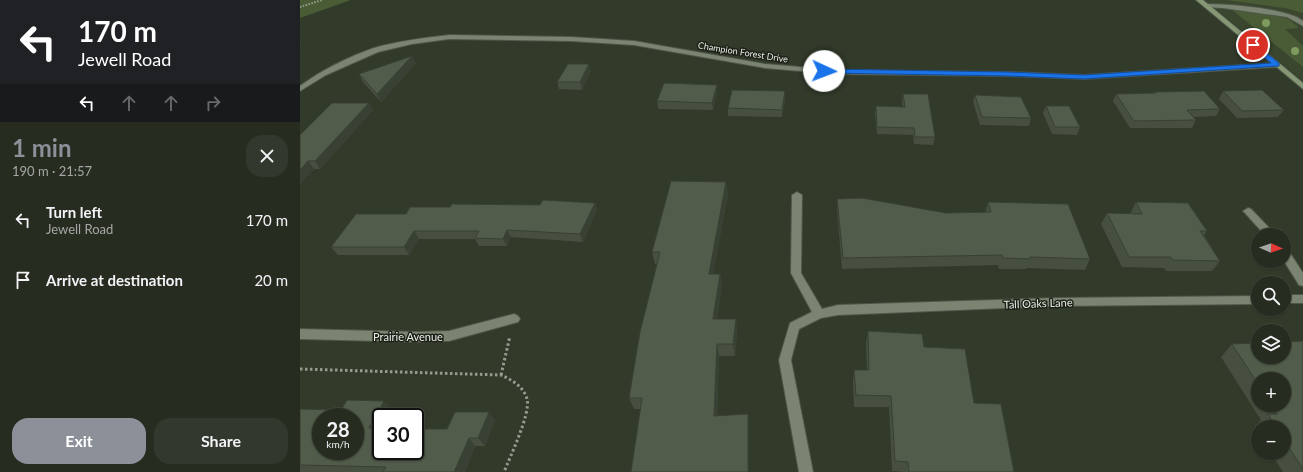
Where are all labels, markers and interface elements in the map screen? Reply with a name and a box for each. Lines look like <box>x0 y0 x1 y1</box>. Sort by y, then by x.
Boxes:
text: 170 m <box>78 14 157 48</box>
icon: left <box>12 16 64 68</box>
pin <box>1236 28 1270 62</box>
icon: arrive <box>1242 34 1264 56</box>
street label: Champion Forest Drive <box>697 39 789 65</box>
text: Jewell Road <box>78 48 171 70</box>
position arrow <box>803 50 845 92</box>
icon: left <box>76 92 98 114</box>
icon: ahead <box>118 92 140 114</box>
icon: ahead <box>160 92 182 114</box>
icon: right <box>202 92 224 114</box>
text: 1 min <box>12 133 72 162</box>
button: close <box>246 135 288 177</box>
text: 190 m · 21:57 <box>12 163 92 179</box>
text: Turn left <box>46 203 102 221</box>
icon: left <box>12 209 34 231</box>
text: 170 m <box>246 211 288 229</box>
text: Jewell Road <box>46 221 113 237</box>
north arrow <box>1251 228 1291 268</box>
map controls <box>1251 228 1291 460</box>
icon: arrive <box>12 269 34 291</box>
text: Arrive at destination <box>46 271 183 289</box>
text: 20 m <box>254 271 288 289</box>
button: search <box>1251 276 1291 316</box>
street label: Tall Oaks Lane <box>1003 295 1073 311</box>
button: layers <box>1251 324 1291 364</box>
street label: Prairie Avenue <box>373 330 443 343</box>
button: + <box>1251 372 1291 412</box>
speed limit sign: 30 <box>372 408 424 460</box>
text: 28 <box>326 417 350 441</box>
button: Exit <box>12 418 146 464</box>
button: Share <box>154 418 288 464</box>
button: − <box>1251 420 1291 460</box>
text: km/h <box>326 438 350 450</box>

